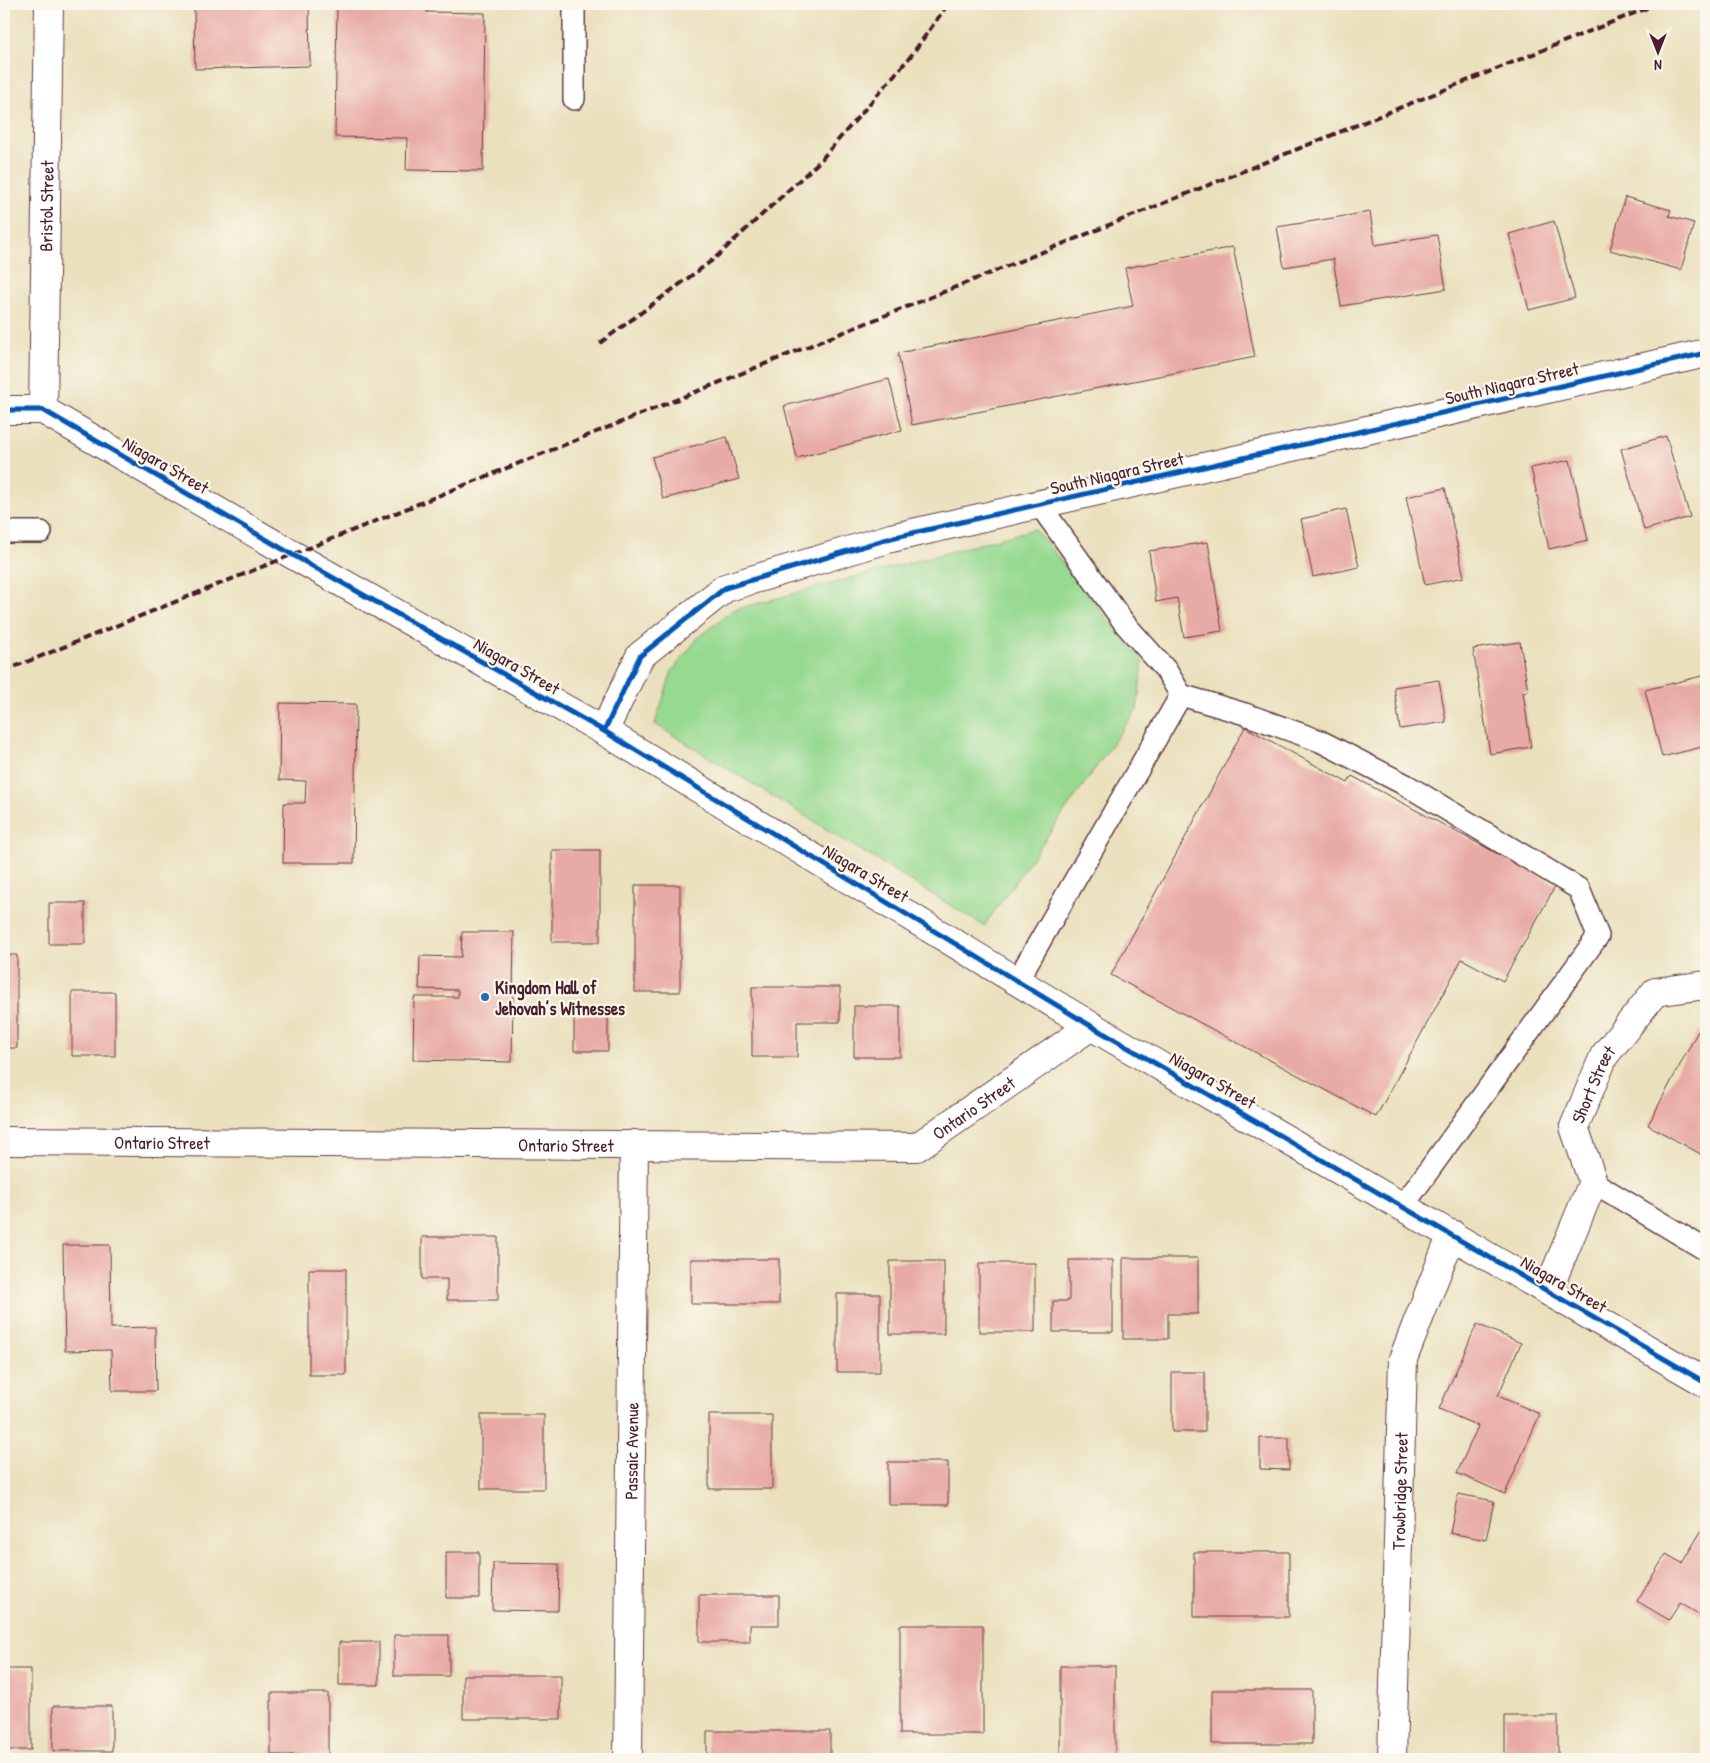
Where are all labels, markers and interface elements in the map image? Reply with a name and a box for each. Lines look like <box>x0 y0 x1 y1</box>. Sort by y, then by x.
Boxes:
north arrow <box>1632 28 1682 78</box>
text: N <box>1654 56 1662 75</box>
street label: Bristol Street <box>33 159 59 252</box>
street label: South Niagara Street <box>1443 355 1582 411</box>
street label: Niagara Street <box>118 430 214 500</box>
street label: South Niagara Street <box>1048 445 1187 501</box>
street label: Niagara Street <box>469 631 565 701</box>
street label: Niagara Street <box>819 838 914 909</box>
place label: Kingdom Hall of Jehovah’s Witnesses <box>495 975 625 1021</box>
marker: Kingdom Hall of Jehovah’s Witnesses <box>479 991 491 1003</box>
street label: Short Street <box>1565 1039 1621 1127</box>
street label: Niagara Street <box>1165 1045 1261 1115</box>
street label: Ontario Street <box>927 1070 1021 1145</box>
street label: Ontario Street <box>114 1129 211 1155</box>
street label: Ontario Street <box>518 1132 615 1158</box>
street label: Niagara Street <box>1516 1249 1612 1319</box>
street label: Passaic Avenue <box>618 1402 644 1500</box>
street label: Trowbridge Street <box>1385 1431 1414 1550</box>

